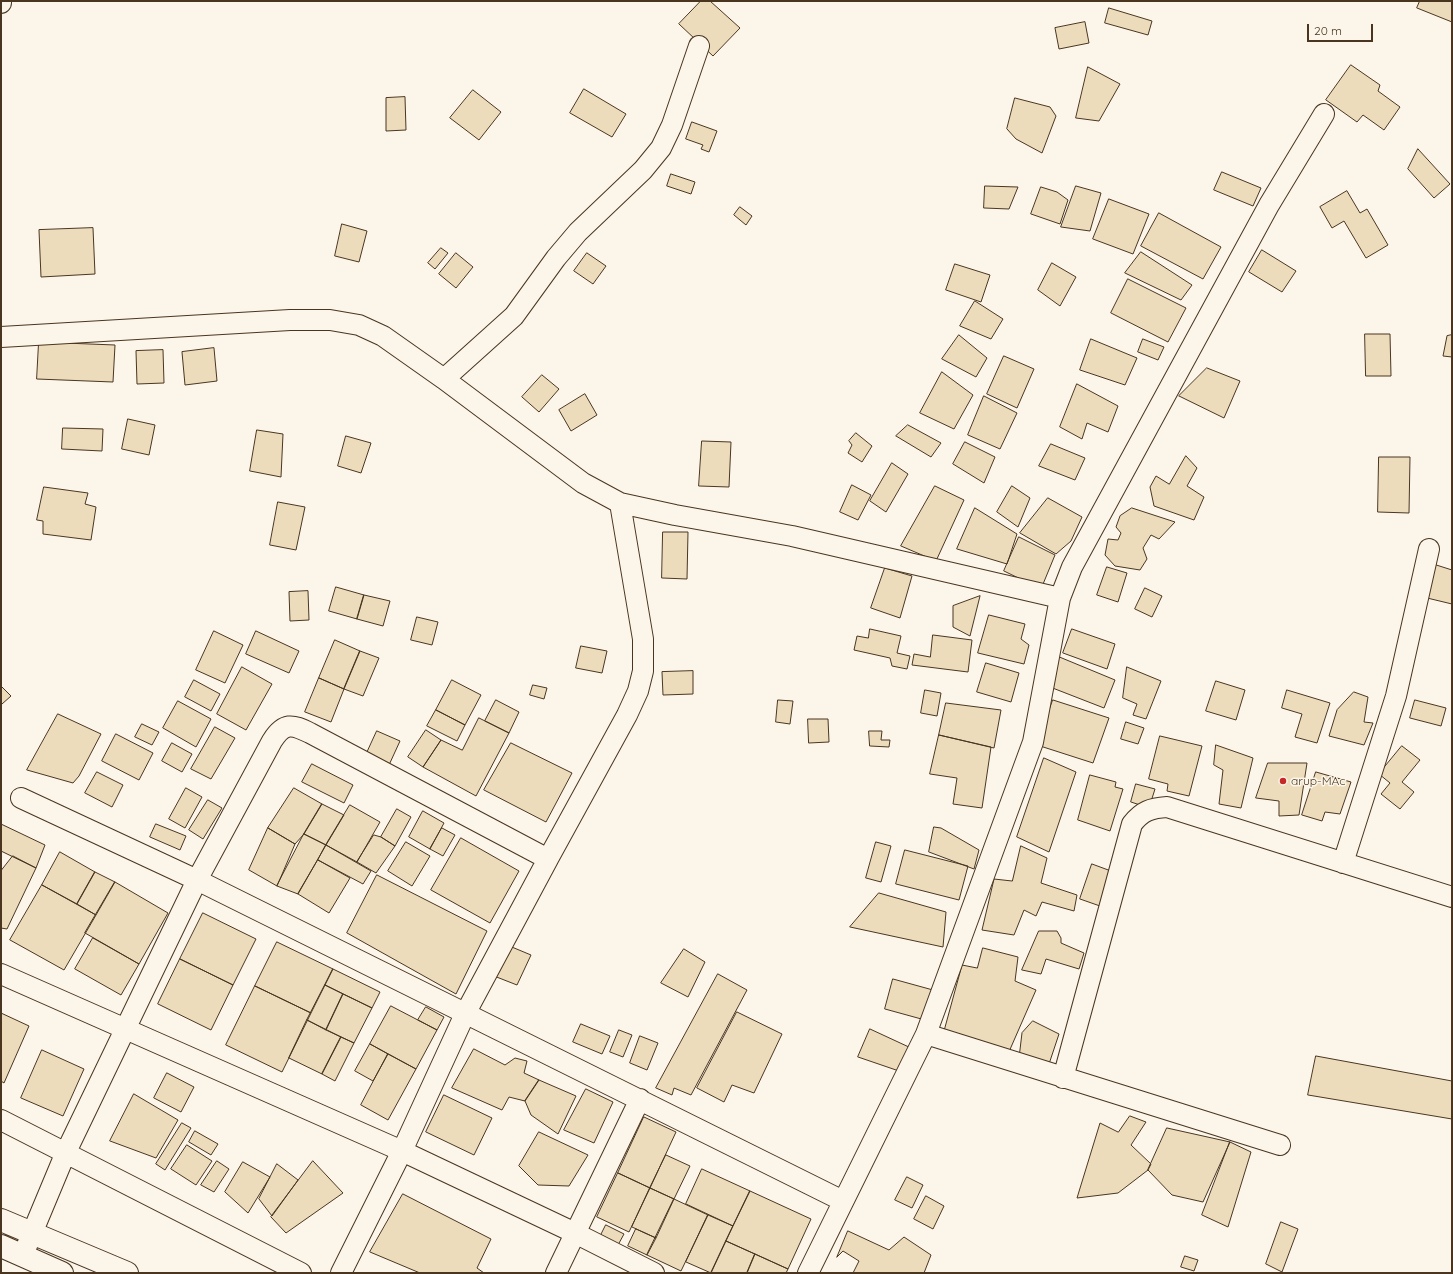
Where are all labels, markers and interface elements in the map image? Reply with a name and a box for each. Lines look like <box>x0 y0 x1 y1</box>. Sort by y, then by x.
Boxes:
scale bar <box>1309 16 1375 42</box>
text: 20 m <box>1314 23 1342 38</box>
place label: arup-MAc <box>1291 774 1346 788</box>
marker: arup-MAc <box>1278 776 1288 786</box>

